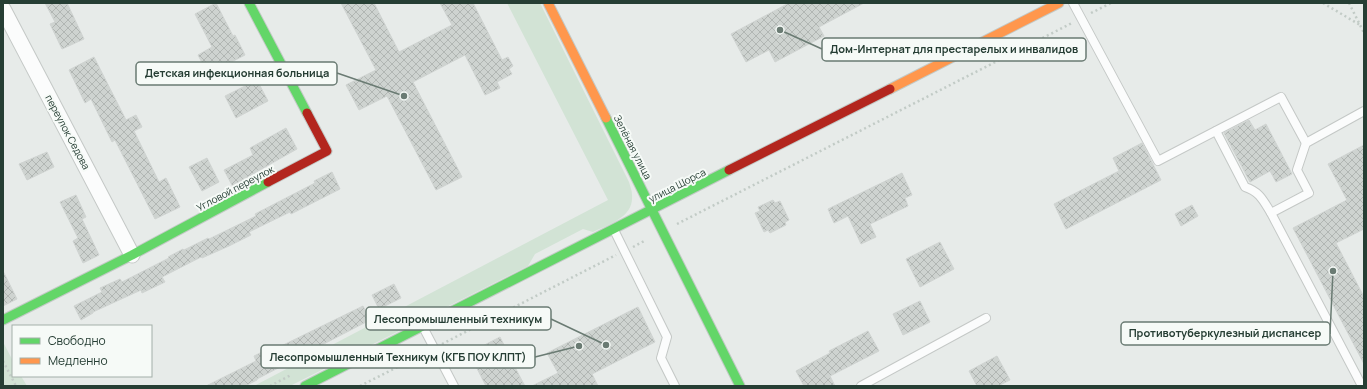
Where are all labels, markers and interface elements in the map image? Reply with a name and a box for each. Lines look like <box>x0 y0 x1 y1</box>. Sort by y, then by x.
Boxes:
callout: Дом-Интернат для престарелых и инвалидов <box>822 38 1086 61</box>
text: Дом-Интернат для престарелых и инвалидов <box>830 41 1078 56</box>
callout: Детская инфекционная больница <box>136 62 337 85</box>
text: Детская инфекционная больница <box>145 65 329 80</box>
street label: переулок Седова <box>42 92 94 172</box>
street label: Зелёная улица <box>611 112 655 182</box>
street label: Угловой переулок <box>194 161 277 214</box>
street label: улица Щорса <box>646 165 708 205</box>
callout: Лесопромышленный техникум <box>366 307 551 330</box>
text: Лесопромышленный техникум <box>374 311 542 326</box>
callout: Противотуберкулезный диспансер <box>1121 322 1330 345</box>
legend <box>12 325 152 377</box>
text: Противотуберкулезный диспансер <box>1129 325 1322 340</box>
text: Свободно <box>48 332 106 349</box>
callout: Лесопромышленный Техникум (КГБ ПОУ КЛПТ) <box>261 345 535 368</box>
text: Лесопромышленный Техникум (КГБ ПОУ КЛПТ) <box>269 349 527 364</box>
text: Медленно <box>48 352 108 369</box>

